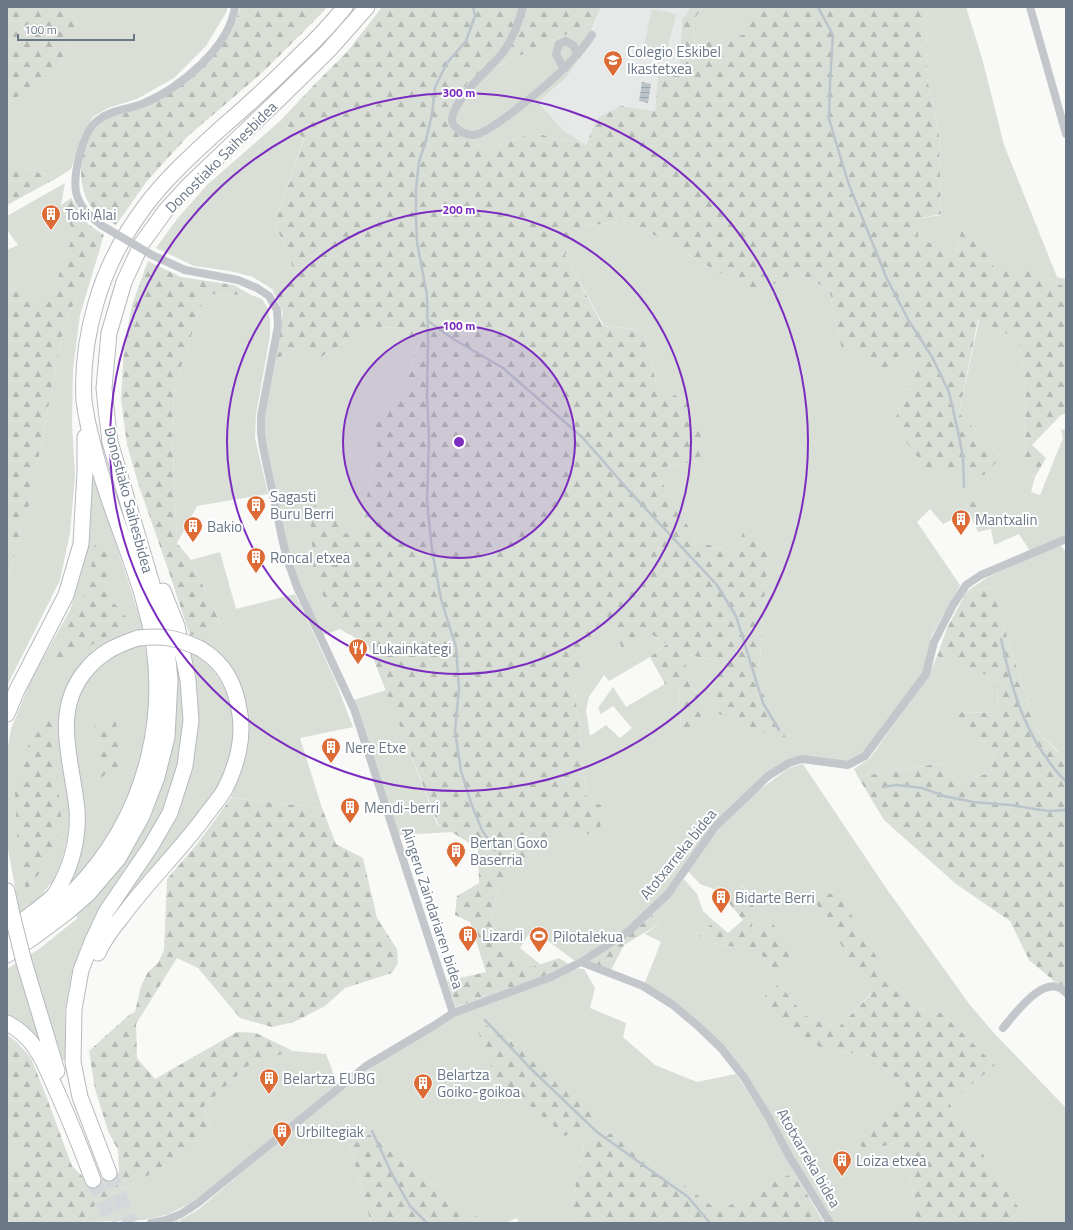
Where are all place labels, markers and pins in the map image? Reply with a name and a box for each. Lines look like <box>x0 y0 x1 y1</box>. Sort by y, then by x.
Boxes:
place label: Colegio Eskibel Ikastetxea <box>627 40 721 80</box>
school or university icon: Colegio Eskibel Ikastetxea <box>602 49 624 77</box>
building icon: Toki Alai <box>40 203 62 231</box>
place label: Toki Alai <box>65 203 116 226</box>
centre of rings <box>452 435 466 449</box>
place label: Sagasti Buru Berri <box>270 485 334 525</box>
building icon: Sagasti Buru Berri <box>245 494 267 522</box>
building icon: Mantxalin <box>950 508 972 536</box>
place label: Mantxalin <box>975 508 1037 531</box>
building icon: Bakio <box>182 515 204 543</box>
place label: Bakio <box>207 515 242 538</box>
building icon: Roncal etxea <box>245 546 267 574</box>
place label: Roncal etxea <box>270 546 351 569</box>
restaurant icon: Lukainkategi <box>347 637 369 665</box>
place label: Lukainkategi <box>372 637 452 660</box>
building icon: Nere Etxe <box>320 736 342 764</box>
place label: Nere Etxe <box>345 736 406 759</box>
building icon: Mendi-berri <box>339 796 361 824</box>
place label: Mendi-berri <box>364 796 439 819</box>
place label: Bertan Goxo Baserria <box>470 831 548 871</box>
building icon: Bertan Goxo Baserria <box>445 840 467 868</box>
building icon: Bidarte Berri <box>710 886 732 914</box>
place label: Bidarte Berri <box>735 886 815 909</box>
building icon: Lizardi <box>457 924 479 952</box>
place label: Lizardi <box>482 924 523 947</box>
sports icon: Pilotalekua <box>528 925 550 953</box>
place label: Pilotalekua <box>553 925 623 948</box>
place label: Belartza Goiko-goikoa <box>437 1063 521 1103</box>
building icon: Belartza EUBG <box>258 1067 280 1095</box>
place label: Belartza EUBG <box>283 1067 375 1090</box>
building icon: Belartza Goiko-goikoa <box>412 1072 434 1100</box>
building icon: Urbiltegiak <box>271 1120 293 1148</box>
place label: Urbiltegiak <box>296 1120 364 1143</box>
building icon: Loiza etxea <box>831 1149 853 1177</box>
place label: Loiza etxea <box>856 1149 927 1172</box>

